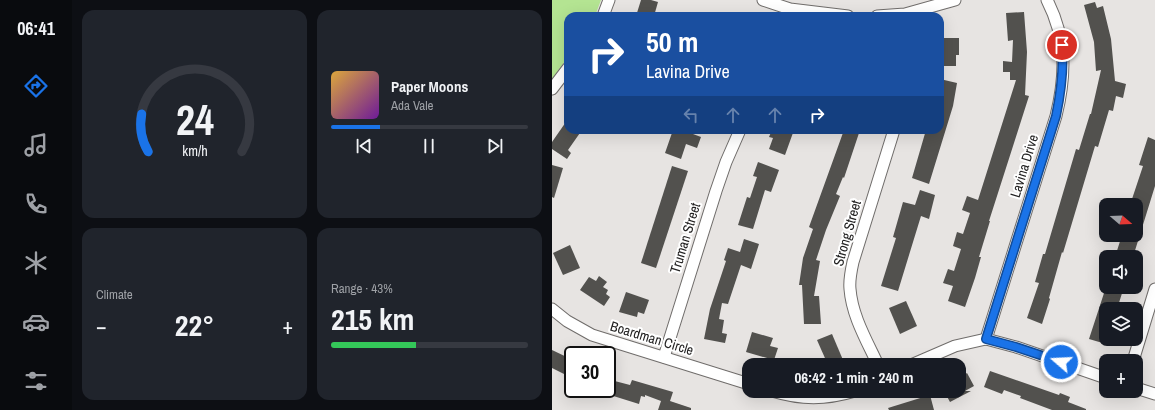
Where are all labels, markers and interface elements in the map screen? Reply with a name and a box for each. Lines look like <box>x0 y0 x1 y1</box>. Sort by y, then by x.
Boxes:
text: 06:41 <box>17 16 55 41</box>
text: 50 m <box>646 23 698 61</box>
icon: right <box>580 28 632 80</box>
pin <box>1045 28 1079 62</box>
icon: arrive <box>1051 34 1073 56</box>
text: Lavina Drive <box>646 59 730 84</box>
icon: directions <box>22 72 50 100</box>
text: Paper Moons <box>391 76 468 97</box>
text: 24 <box>176 92 213 148</box>
text: Ada Vale <box>391 97 433 114</box>
icon: left <box>680 104 702 126</box>
icon: ahead <box>722 104 744 126</box>
icon: ahead <box>764 104 786 126</box>
icon: right <box>806 104 828 126</box>
icon: music <box>22 131 50 159</box>
street label: Lavina Drive <box>1006 132 1042 200</box>
icon: previous <box>353 135 375 157</box>
icon: pause <box>418 135 440 157</box>
icon: next <box>484 135 506 157</box>
text: km/h <box>182 141 207 160</box>
icon: phone <box>22 190 50 218</box>
street label: Strong Street <box>829 198 865 268</box>
north arrow <box>1099 198 1143 242</box>
map controls <box>1099 198 1143 398</box>
street label: Truman Street <box>666 200 704 276</box>
icon: climate <box>22 249 50 277</box>
button: sound <box>1099 250 1143 294</box>
text: Range · 43% <box>331 280 393 297</box>
text: Climate <box>96 286 133 303</box>
text: 215 km <box>331 299 414 339</box>
button: layers <box>1099 302 1143 346</box>
text: 22° <box>175 305 214 345</box>
icon: car <box>22 308 50 336</box>
text: − <box>96 311 107 341</box>
text: + <box>282 311 293 341</box>
street label: Boardman Circle <box>608 317 696 359</box>
position arrow <box>1040 341 1082 383</box>
speed limit sign: 30 <box>564 346 616 398</box>
button: + <box>1099 354 1143 398</box>
icon: filters <box>22 367 50 395</box>
text: 06:42 · 1 min · 240 m <box>795 367 913 388</box>

